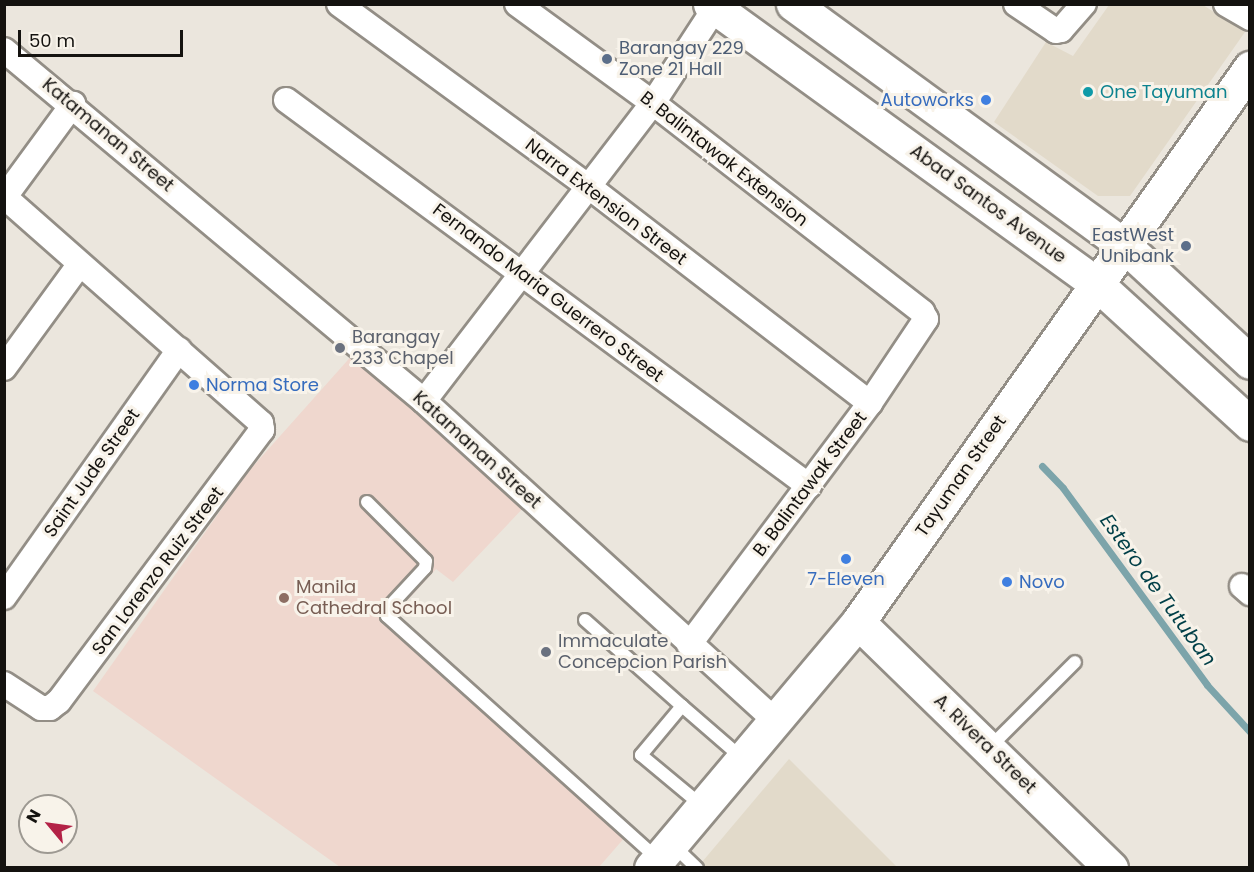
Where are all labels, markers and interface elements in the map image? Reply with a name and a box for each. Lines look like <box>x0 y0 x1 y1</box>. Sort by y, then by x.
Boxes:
scale bar <box>21 18 186 56</box>
text: 50 m <box>29 28 75 53</box>
place label: Barangay 229 Zone 21 Hall <box>619 38 744 80</box>
marker: Barangay 229 Zone 21 Hall <box>600 52 614 66</box>
street label: Katamanan Street <box>38 74 178 196</box>
place label: One Tayuman <box>1100 81 1227 103</box>
marker: One Tayuman <box>1081 85 1095 99</box>
street label: B. Balintawak Extension <box>636 87 812 231</box>
place label: Autoworks <box>881 89 974 111</box>
marker: Autoworks <box>979 93 993 107</box>
street label: Narra Extension Street <box>521 134 691 270</box>
street label: Abad Santos Avenue <box>906 140 1070 268</box>
street label: Fernando Maria Guerrero Street <box>428 199 668 387</box>
place label: EastWest Unibank <box>1092 225 1174 268</box>
marker: EastWest Unibank <box>1179 239 1193 253</box>
place label: Barangay 233 Chapel <box>352 327 454 370</box>
marker: Barangay 233 Chapel <box>333 341 347 355</box>
place label: Norma Store <box>206 374 319 396</box>
marker: Norma Store <box>187 378 201 392</box>
street label: Katamanan Street <box>408 387 546 513</box>
street label: Saint Jude Street <box>40 405 144 541</box>
street label: B. Balintawak Street <box>749 407 871 561</box>
street label: Tayuman Street <box>911 411 1011 541</box>
street label: San Lorenzo Ruiz Street <box>88 483 228 659</box>
water label: Estero de Tutuban <box>1095 509 1221 671</box>
marker: 7-Eleven <box>839 552 853 566</box>
place label: 7-Eleven <box>807 568 885 590</box>
place label: Novo <box>1019 571 1065 593</box>
marker: Novo <box>1000 575 1014 589</box>
place label: Manila Cathedral School <box>296 577 452 620</box>
marker: Manila Cathedral School <box>277 591 291 605</box>
place label: Immaculate Concepcion Parish <box>558 631 727 674</box>
marker: Immaculate Concepcion Parish <box>539 645 553 659</box>
street label: A. Rivera Street <box>929 690 1041 798</box>
north arrow <box>18 794 78 854</box>
text: N <box>21 805 47 827</box>

